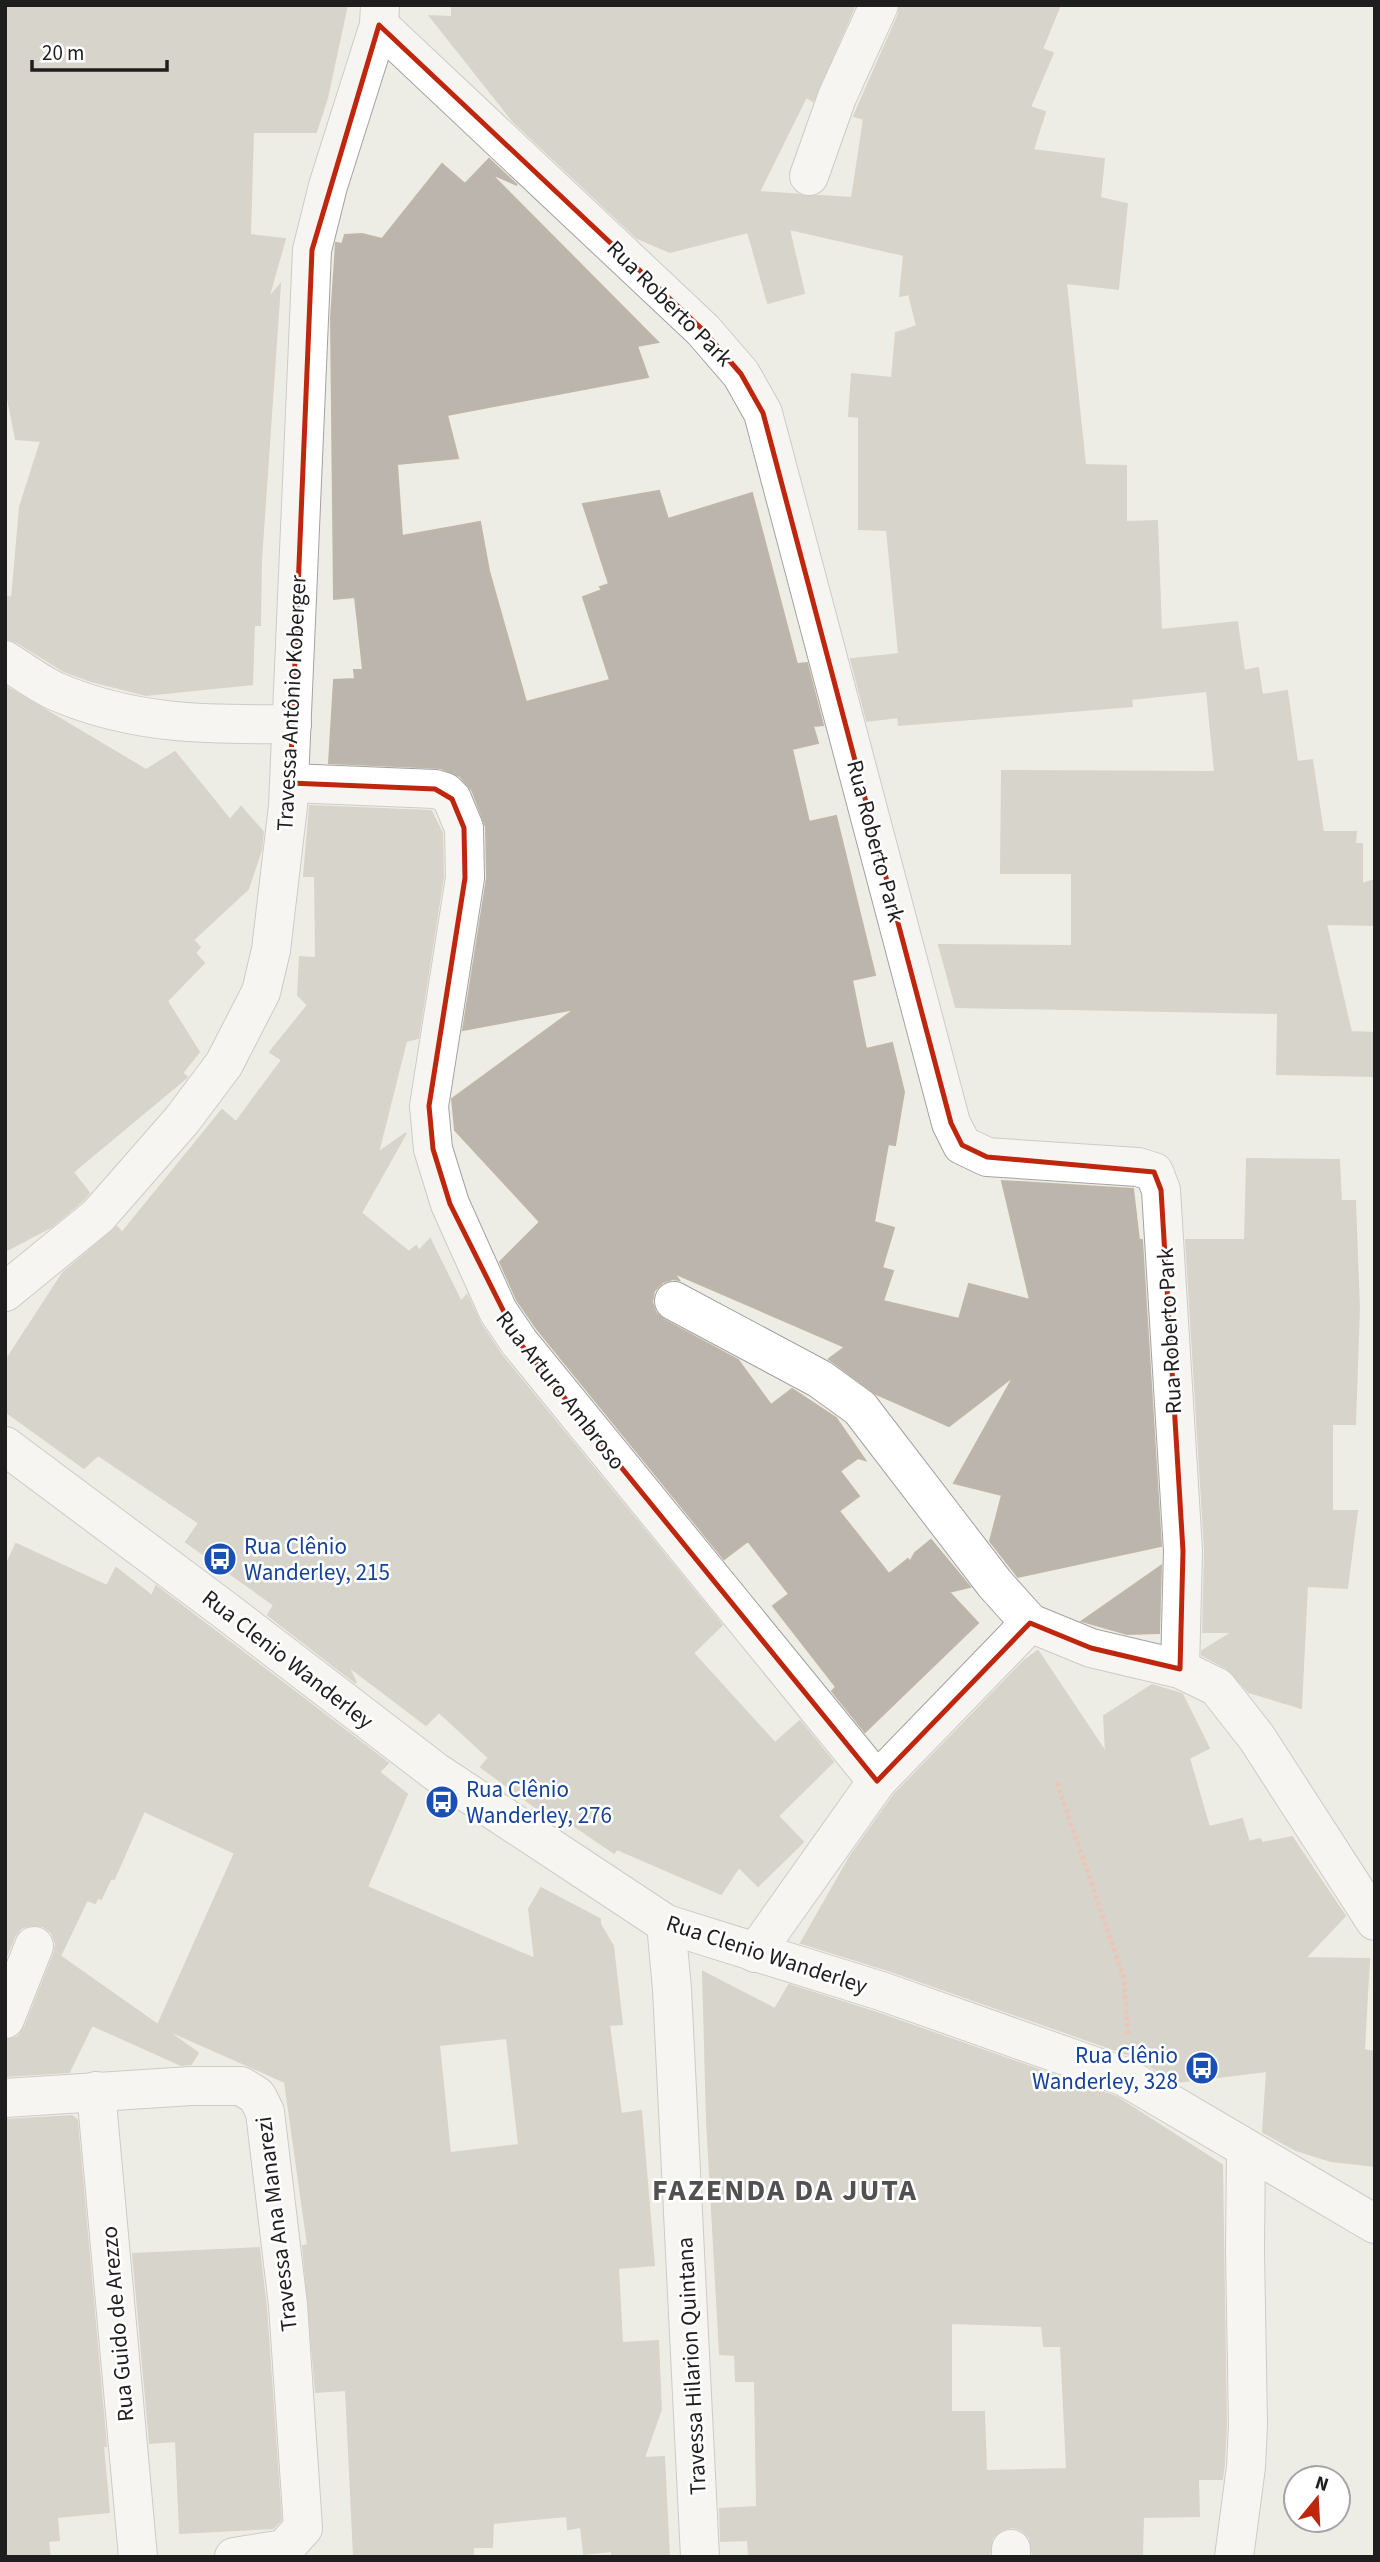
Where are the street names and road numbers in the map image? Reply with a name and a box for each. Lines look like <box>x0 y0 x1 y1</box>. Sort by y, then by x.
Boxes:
street label: Rua Roberto Park <box>599 233 741 374</box>
street label: Travessa Antônio Koberger <box>268 573 315 832</box>
street label: Rua Roberto Park <box>838 756 913 927</box>
street label: Rua Roberto Park <box>1149 1246 1190 1415</box>
street label: Rua Arturo Ambroso <box>488 1304 633 1477</box>
street label: Rua Clenio Wanderley <box>195 1582 381 1737</box>
street label: Rua Clenio Wanderley <box>662 1906 872 2003</box>
street label: Travessa Ana Manarezi <box>247 2115 306 2333</box>
street label: Rua Guido de Arezzo <box>93 2225 142 2423</box>
street label: Travessa Hilarion Quintana <box>668 2236 715 2496</box>

